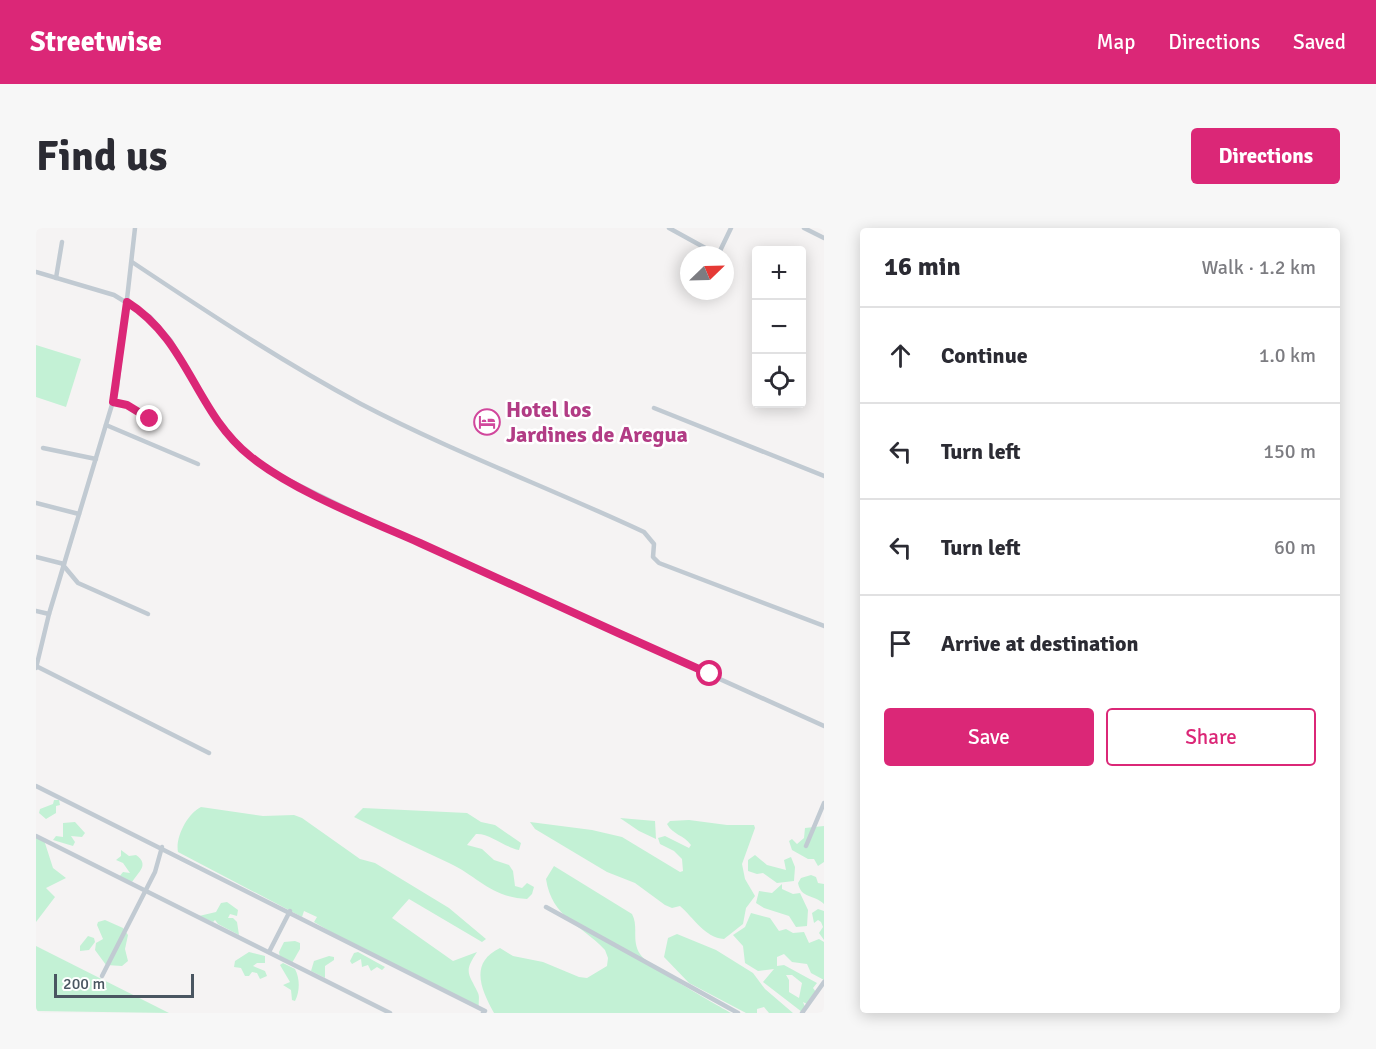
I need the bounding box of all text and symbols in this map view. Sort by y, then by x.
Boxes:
text: Streetwise [30,25,162,59]
text: Map [1097,29,1135,55]
text: Directions [1168,29,1260,55]
text: Saved [1293,29,1346,55]
button: Directions [1191,128,1340,184]
text: Find us [36,131,167,182]
north arrow [680,246,734,300]
map controls [752,246,806,408]
button: + [752,246,806,300]
text: 16 min [884,251,961,283]
text: Walk · 1.2 km [1202,255,1316,280]
button: − [752,300,806,354]
icon: ahead [884,339,917,372]
text: Continue [941,342,1028,369]
text: 1.0 km [1259,343,1316,368]
button: locate [752,354,806,408]
place label: Hotel los Jardines de Aregua [506,396,688,448]
route end [136,405,162,431]
hotel icon: Hotel los Jardines de Aregua [472,407,502,437]
icon: left [884,435,917,468]
text: Turn left [941,438,1021,465]
text: 150 m [1263,439,1316,464]
icon: left [884,531,917,564]
text: Turn left [941,534,1021,561]
text: 60 m [1274,535,1316,560]
icon: arrive [884,627,917,660]
text: Arrive at destination [941,630,1138,657]
route start [696,660,722,686]
button: Save [884,708,1094,766]
button: Share [1106,708,1316,766]
scale bar [54,971,194,998]
text: 200 m [63,974,105,994]

